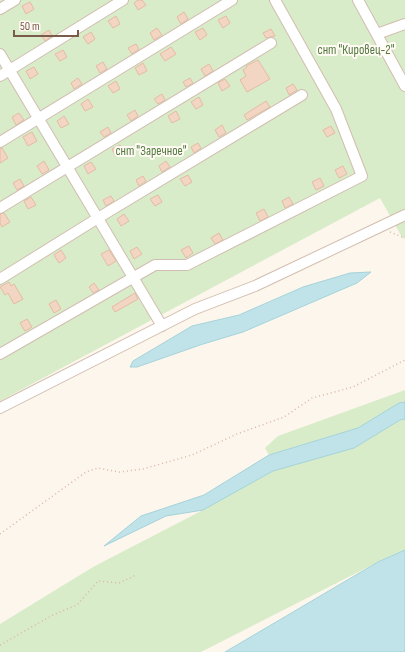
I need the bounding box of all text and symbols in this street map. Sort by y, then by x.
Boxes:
scale bar [14,12,78,38]
text: 50 m [20,19,40,34]
park label: снт "Кировец-2" [318,42,395,58]
park label: снт "Заречное" [115,143,187,159]

